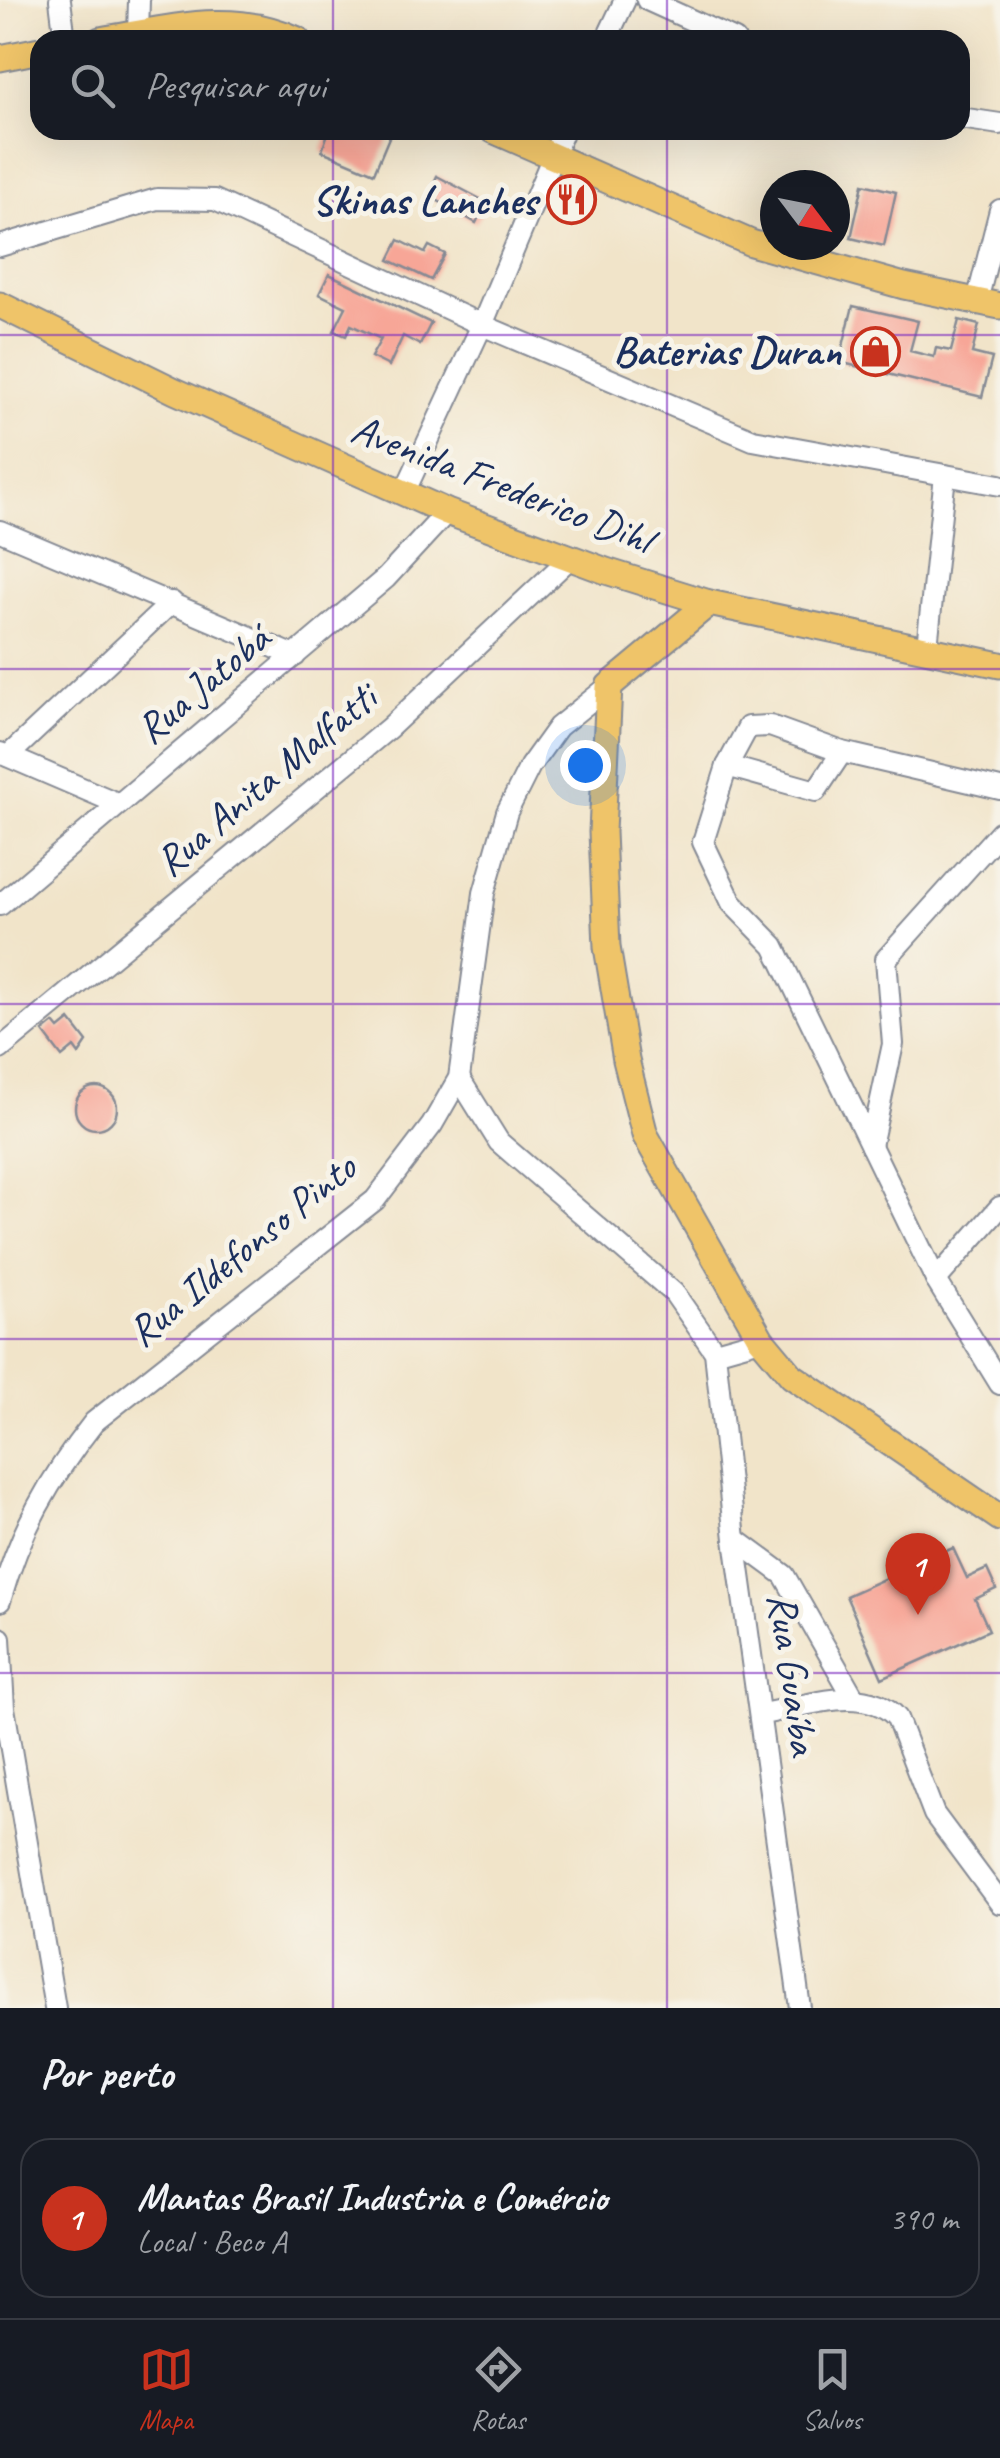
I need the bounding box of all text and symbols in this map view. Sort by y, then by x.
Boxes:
search box [30,30,970,140]
icon: search [65,58,120,113]
text: Pesquisar aqui [145,62,326,109]
north arrow [760,170,850,260]
place label: Skinas Lanches [312,174,541,227]
restaurant icon: Skinas Lanches [546,174,598,226]
place label: Baterias Duran [613,325,842,378]
shop icon: Baterias Duran [850,325,902,377]
street label: Avenida Frederico Dihl [344,402,666,568]
street label: Rua Jatobá [125,610,284,755]
street label: Rua Anita Malfatti [144,669,392,888]
your location [560,740,611,791]
street label: Rua Ildefonso Pinto [117,1140,369,1358]
pin: 1 [886,1532,950,1615]
street label: Rua Guaíba [755,1590,831,1761]
text: Por perto [40,2047,173,2100]
text: Mantas Brasil Industria e Comércio [137,2174,607,2221]
text: 1 [67,2198,82,2239]
text: 390 m [889,2198,958,2239]
text: Local · Beco A [137,2221,287,2262]
tab: Mapa [139,2342,194,2437]
tab: Rotas [471,2342,526,2437]
tab: Salvos [803,2342,862,2437]

